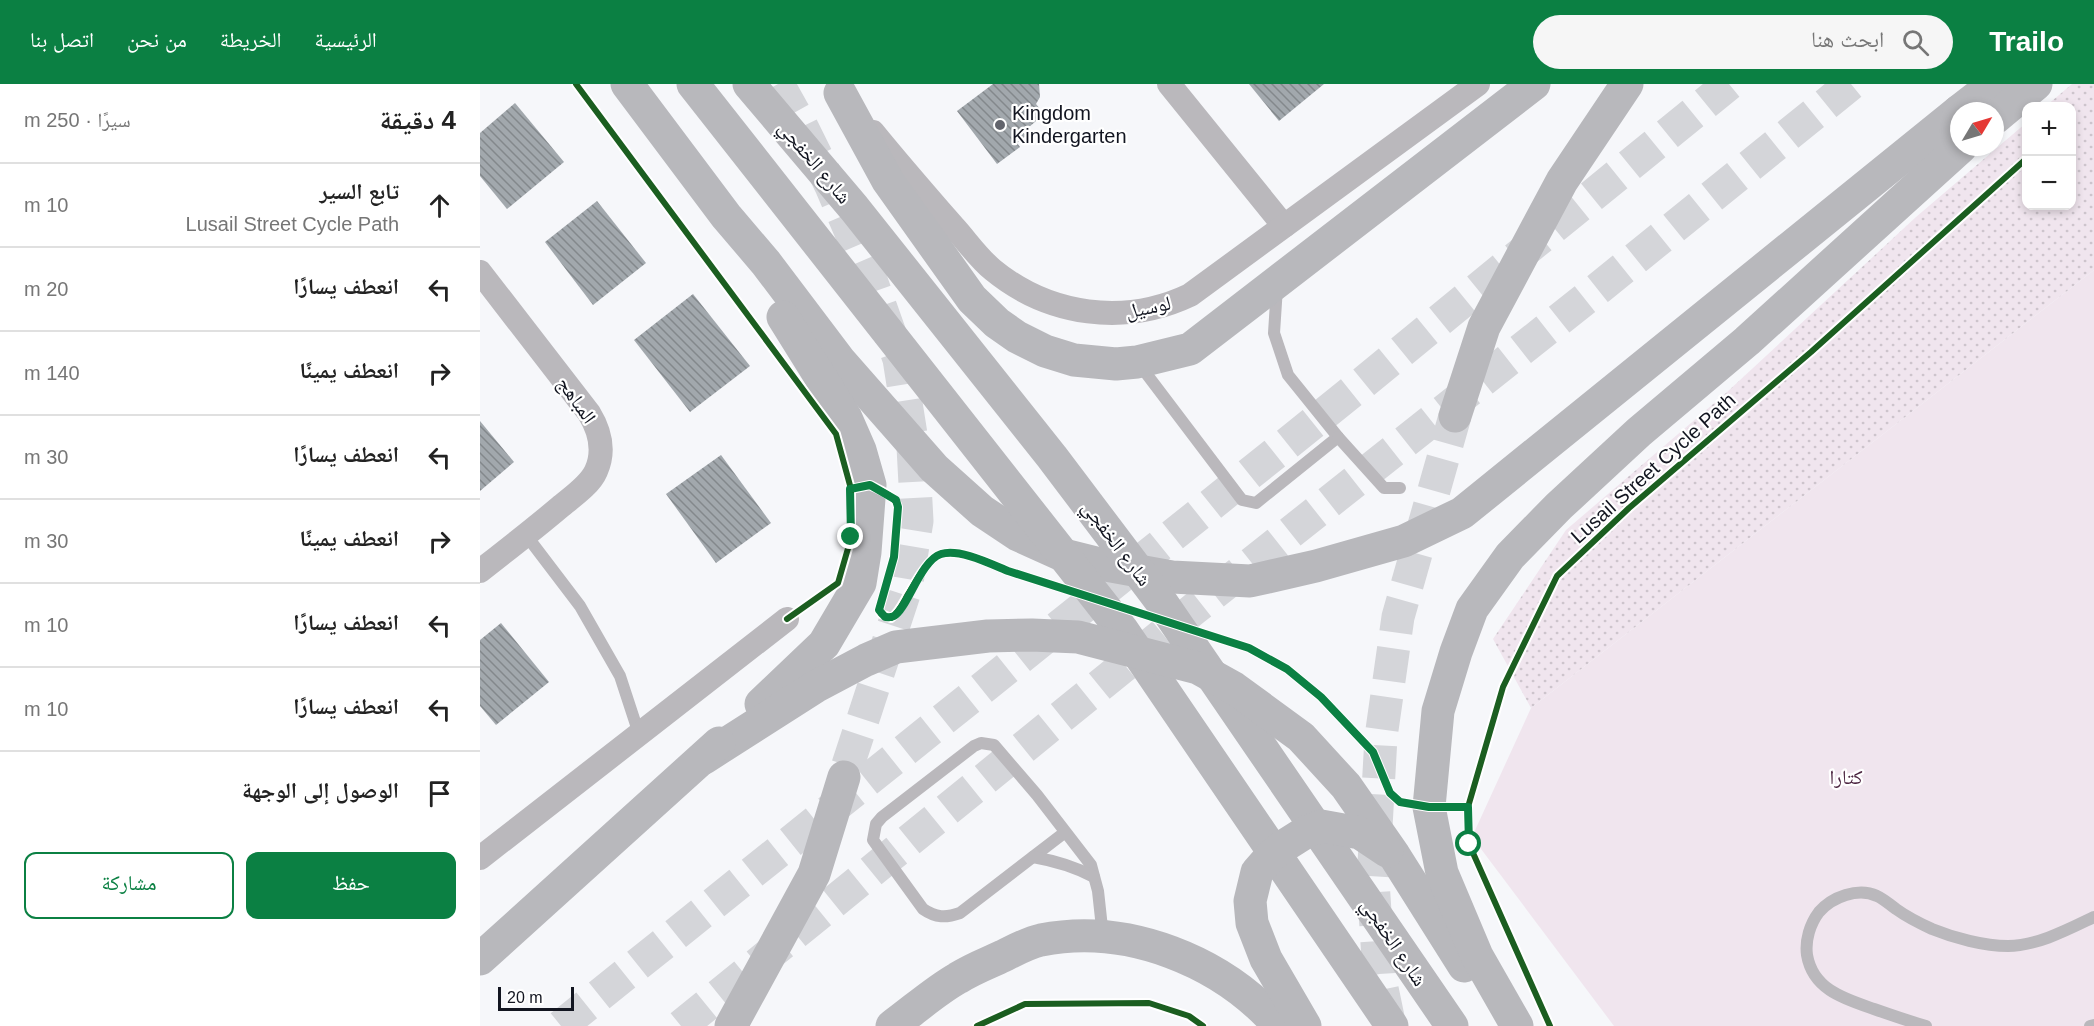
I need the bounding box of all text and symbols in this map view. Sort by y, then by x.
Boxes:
search box [1533,15,1953,69]
icon: search [1899,26,1932,59]
text: Trailo [1989,26,2064,57]
text: ابحث هنا [1811,27,1884,52]
text: اتصل بنا [30,28,94,51]
text: من نحن [127,28,187,51]
text: الخريطة [220,28,282,51]
text: الرئيسية [315,28,377,51]
place label: Kingdom Kindergarten [1012,102,1127,147]
north arrow [1950,102,2004,156]
map controls [2022,102,2076,210]
button: + [2022,102,2076,156]
text: 4 دقيقة [380,105,456,135]
text: سيرًا · 250 m [24,109,131,131]
street label: شارع الخفجي [770,116,856,211]
marker: Kingdom Kindergarten [993,118,1007,132]
button: − [2022,156,2076,210]
text: تابع السير [319,179,399,204]
icon: ahead [423,189,456,222]
text: 10 m [24,194,68,216]
text: Lusail Street Cycle Path [186,213,399,235]
icon: left [423,273,456,306]
text: انعطف يسارًا [293,274,399,299]
text: 20 m [24,278,68,300]
street label: لوسيل [1123,291,1173,323]
icon: right [423,357,456,390]
text: انعطف يمينًا [300,358,399,383]
text: 140 m [24,362,80,384]
street label: المباهج [552,373,601,429]
street label: Lusail Street Cycle Path [1566,388,1740,548]
icon: left [423,441,456,474]
text: انعطف يسارًا [293,442,399,467]
text: 30 m [24,446,68,468]
street label: شارع الخفجي [1074,496,1156,593]
route end [837,523,863,549]
icon: right [423,525,456,558]
text: انعطف يمينًا [300,526,399,551]
text: 30 m [24,530,68,552]
icon: left [423,609,456,642]
text: انعطف يسارًا [293,610,399,635]
text: 10 m [24,614,68,636]
icon: left [423,693,456,726]
text: انعطف يسارًا [293,694,399,719]
text: 10 m [24,698,68,720]
park label: كتارا [1829,766,1863,788]
icon: arrive [423,777,456,810]
text: الوصول إلى الوجهة [242,778,399,803]
route start [1455,830,1481,856]
button: مشاركة [24,852,234,919]
button: حفظ [246,852,456,919]
street label: شارع الخفجي [1353,894,1431,993]
scale bar [498,984,574,1012]
text: 20 m [507,989,543,1006]

